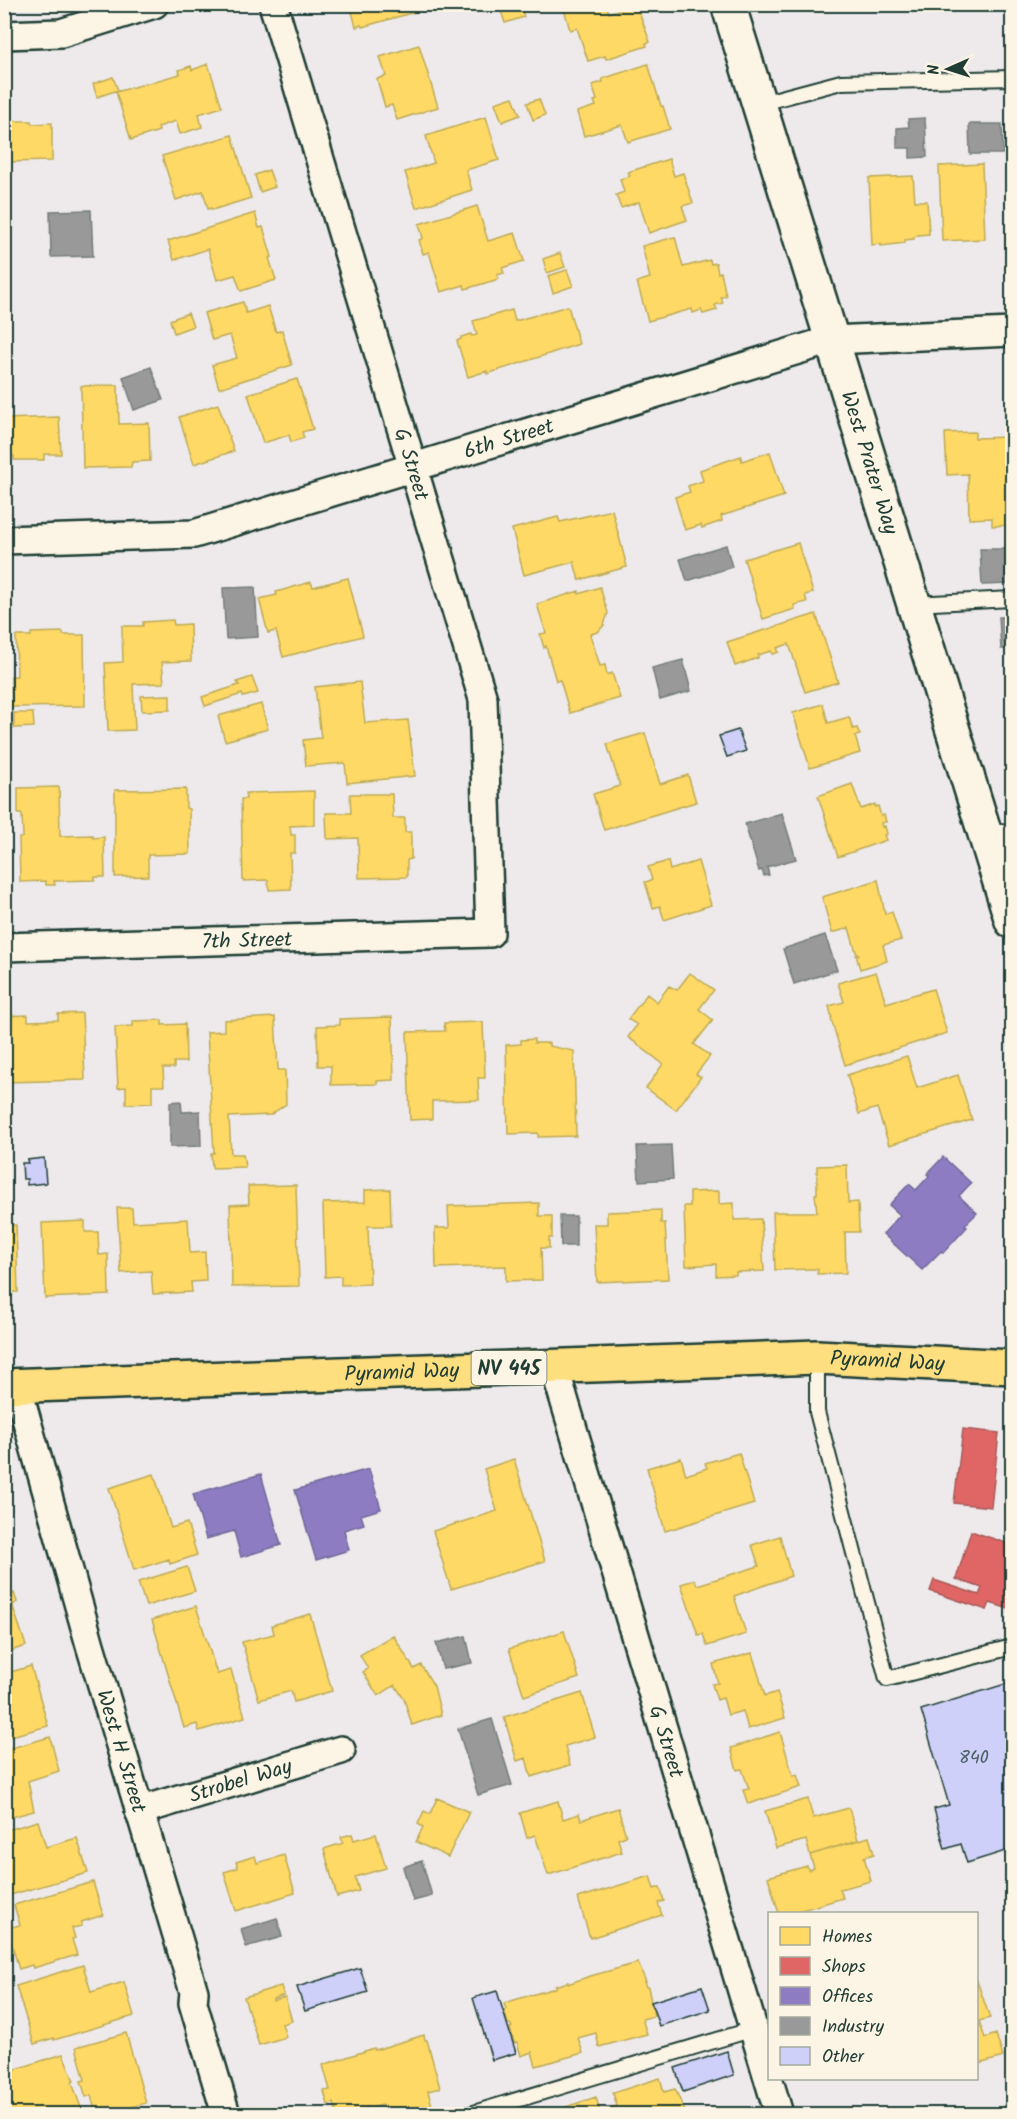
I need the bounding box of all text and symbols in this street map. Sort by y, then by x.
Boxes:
north arrow [918,39,978,99]
text: N [922,64,947,75]
street label: West Prater Way [831,387,906,539]
street label: 6th Street [460,410,559,469]
street label: G Street [384,424,437,506]
street label: 7th Street [201,924,294,959]
street label: Pyramid Way [829,1343,946,1382]
road number: NV 445 [472,1351,546,1385]
street label: Pyramid Way [344,1355,460,1392]
street label: West H Street [86,1686,155,1818]
street label: G Street [639,1701,692,1783]
house number: 840 [959,1744,989,1773]
street label: Strobel Way [185,1751,297,1813]
legend [768,1912,978,2080]
text: Homes [822,1923,873,1952]
text: Shops [822,1953,866,1982]
text: Offices [822,1983,873,2012]
text: Industry [822,2013,884,2042]
text: Other [822,2043,865,2072]

